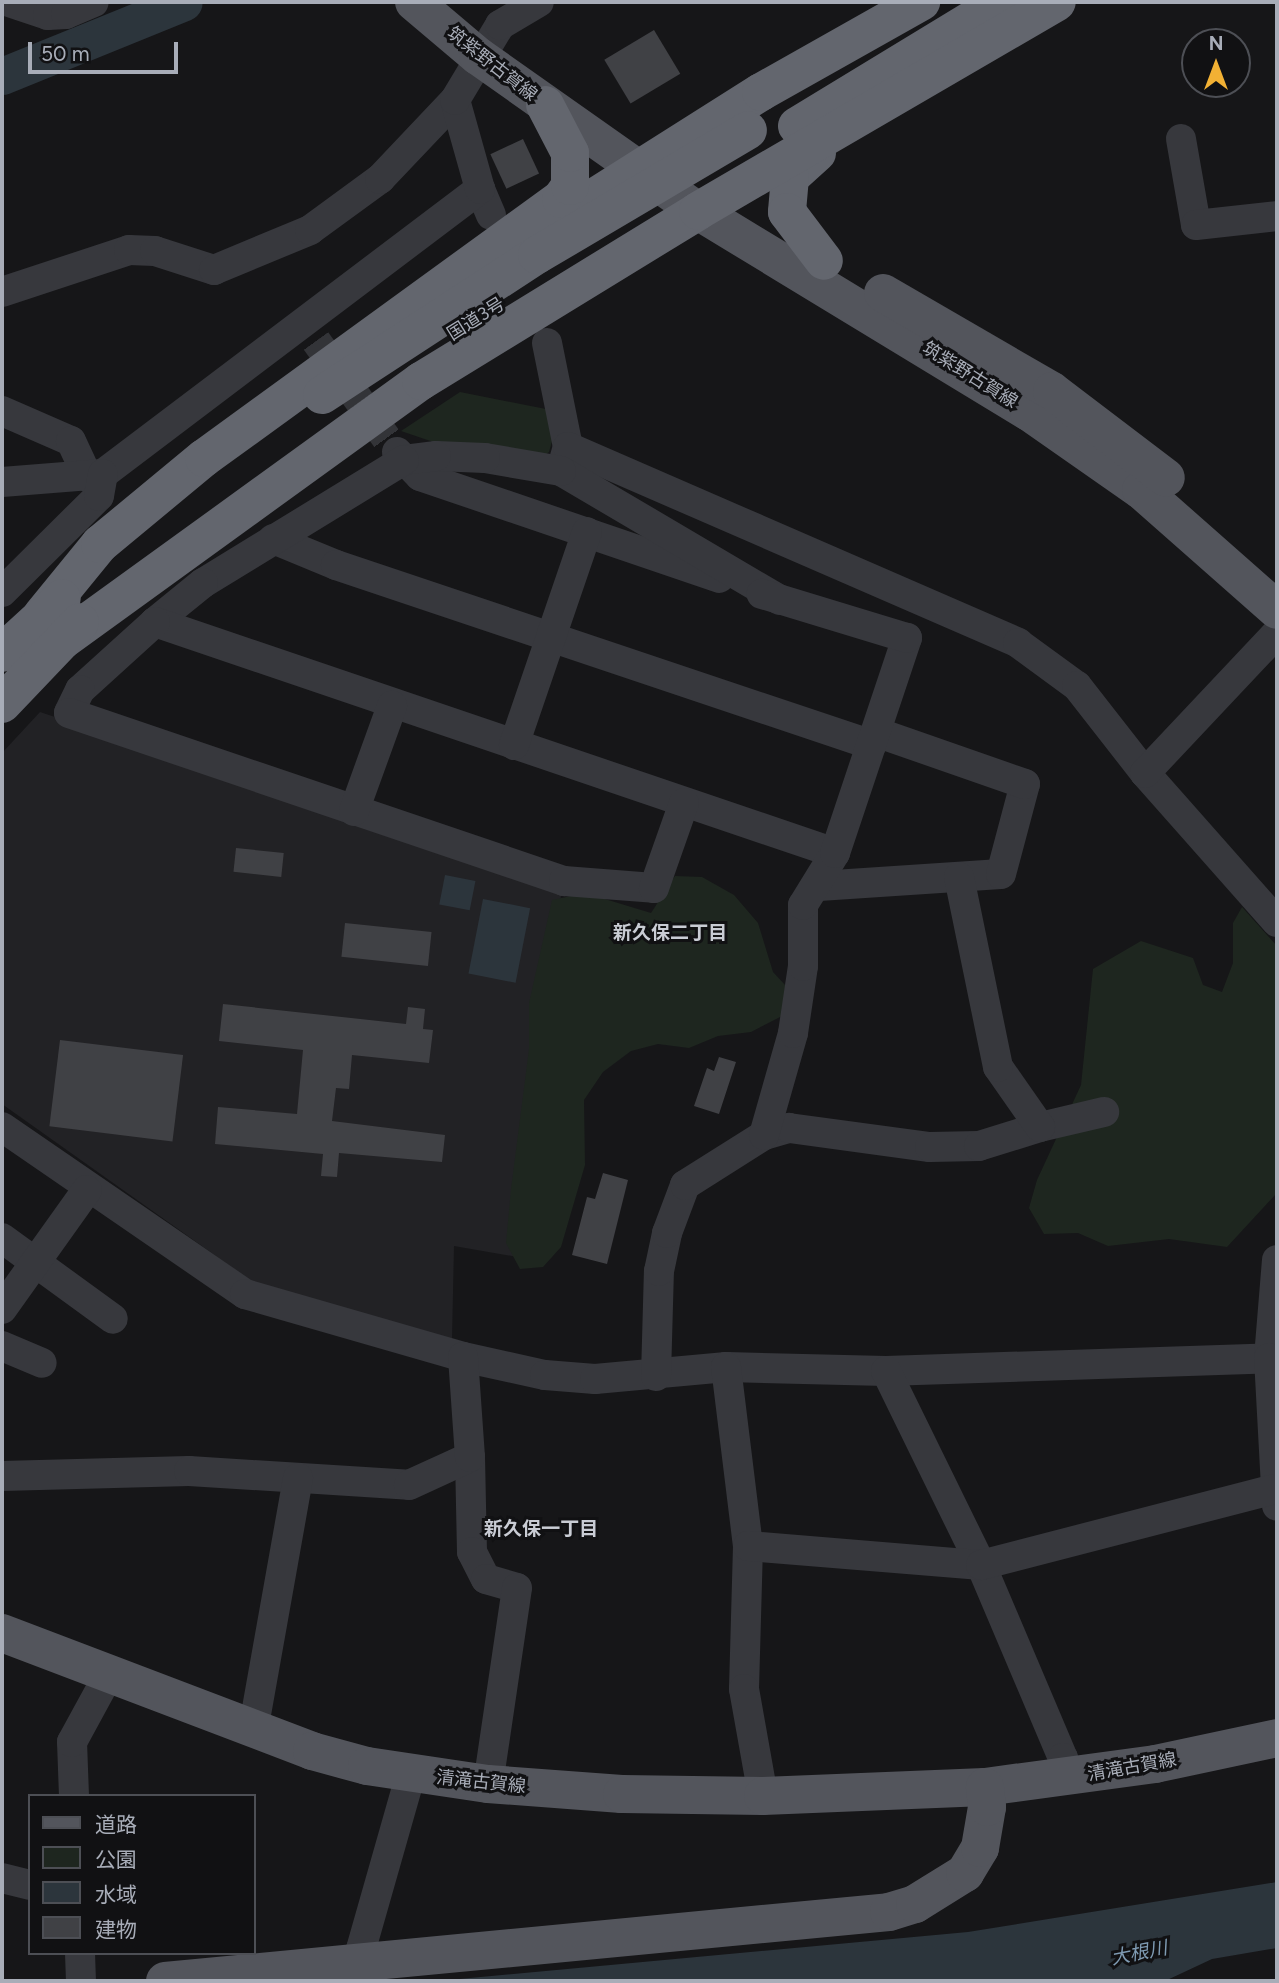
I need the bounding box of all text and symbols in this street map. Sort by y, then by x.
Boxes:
street label: 筑紫野古賀線 [443,22,541,106]
scale bar [32,28,182,72]
north arrow [1181,28,1251,98]
text: N [1209,32,1223,55]
text: 50 m [41,41,90,66]
street label: 国道3号 [443,293,509,345]
street label: 筑紫野古賀線 [918,337,1022,413]
district label: 新久保二丁目 [613,922,727,944]
district label: 新久保一丁目 [484,1518,598,1540]
street label: 清滝古賀線 [1086,1749,1178,1785]
street label: 清滝古賀線 [435,1767,527,1797]
legend [28,1794,256,1955]
text: 道路 [95,1812,137,1837]
text: 公園 [95,1847,137,1872]
text: 水域 [95,1882,137,1907]
text: 建物 [95,1917,137,1942]
water label: 大根川 [1109,1936,1169,1970]

